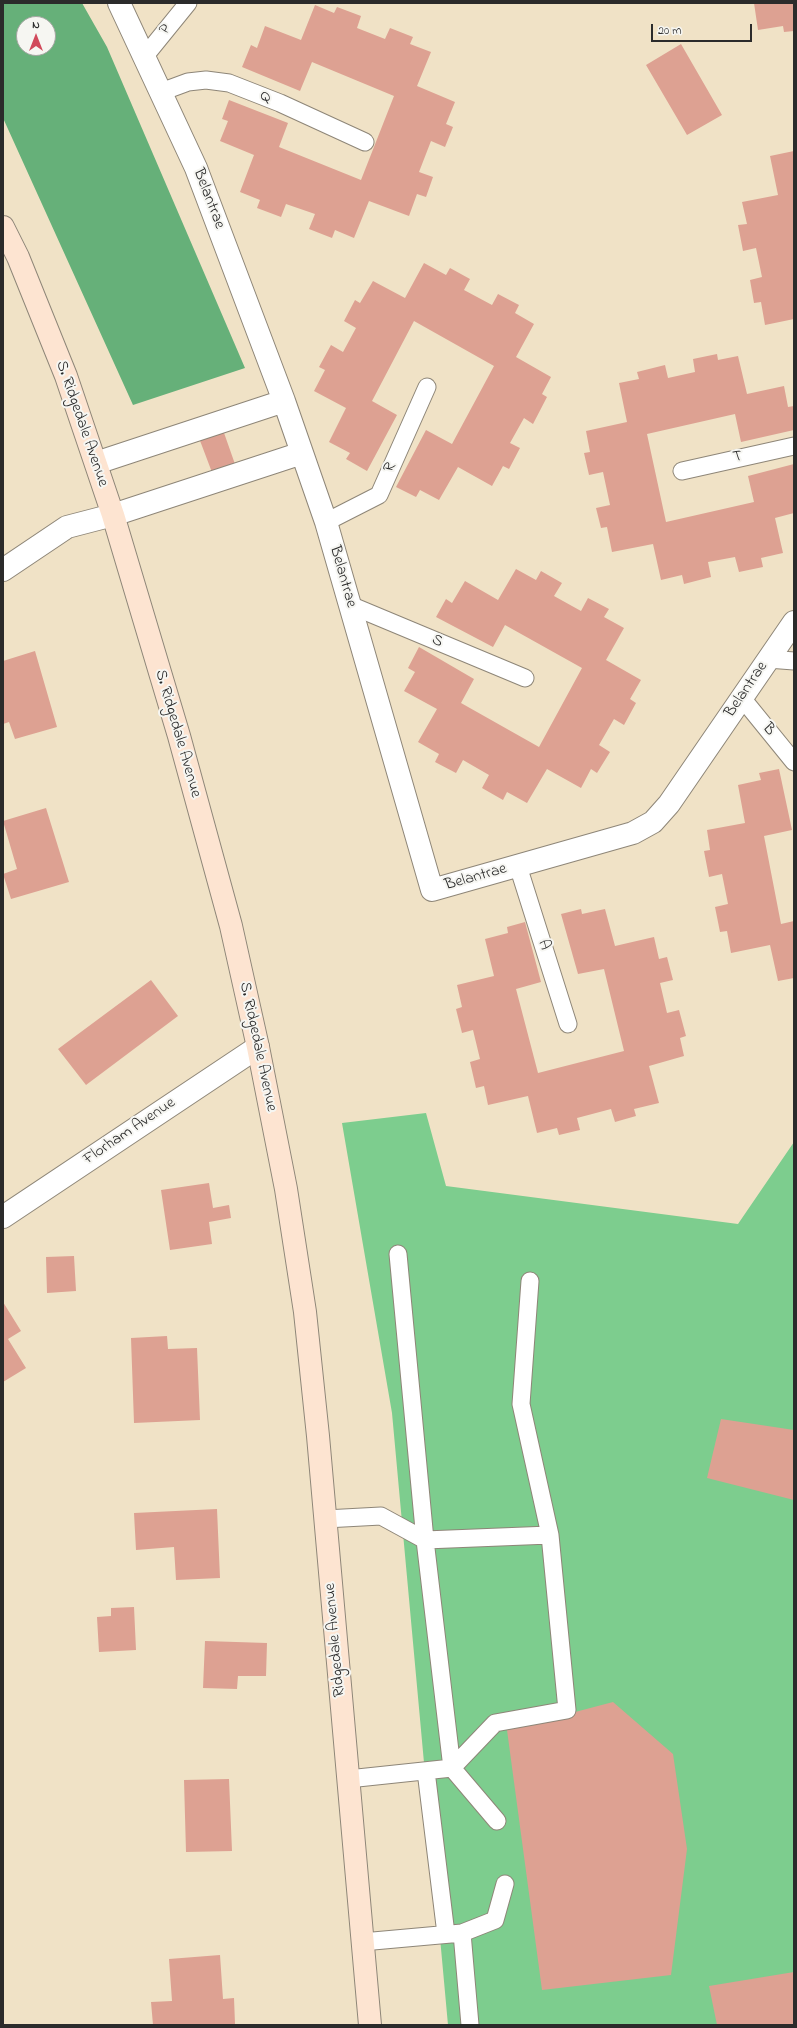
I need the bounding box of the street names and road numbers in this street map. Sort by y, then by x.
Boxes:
street label: P [156,21,176,39]
street label: Q [257,87,273,109]
street label: Belantrae [188,166,228,232]
street label: S. Ridgedale Avenue [50,358,112,490]
street label: T [732,448,744,468]
street label: R [380,460,402,476]
street label: Belantrae [324,544,360,610]
street label: S [429,631,445,653]
street label: Belantrae [721,658,773,722]
street label: S. Ridgedale Avenue [150,668,204,800]
street label: B [757,720,779,740]
street label: Belantrae [443,860,509,896]
street label: A [532,937,554,953]
street label: S. Ridgedale Avenue [234,980,280,1114]
street label: Florham Avenue [80,1094,180,1170]
street label: Ridgedale Avenue [321,1582,351,1698]

